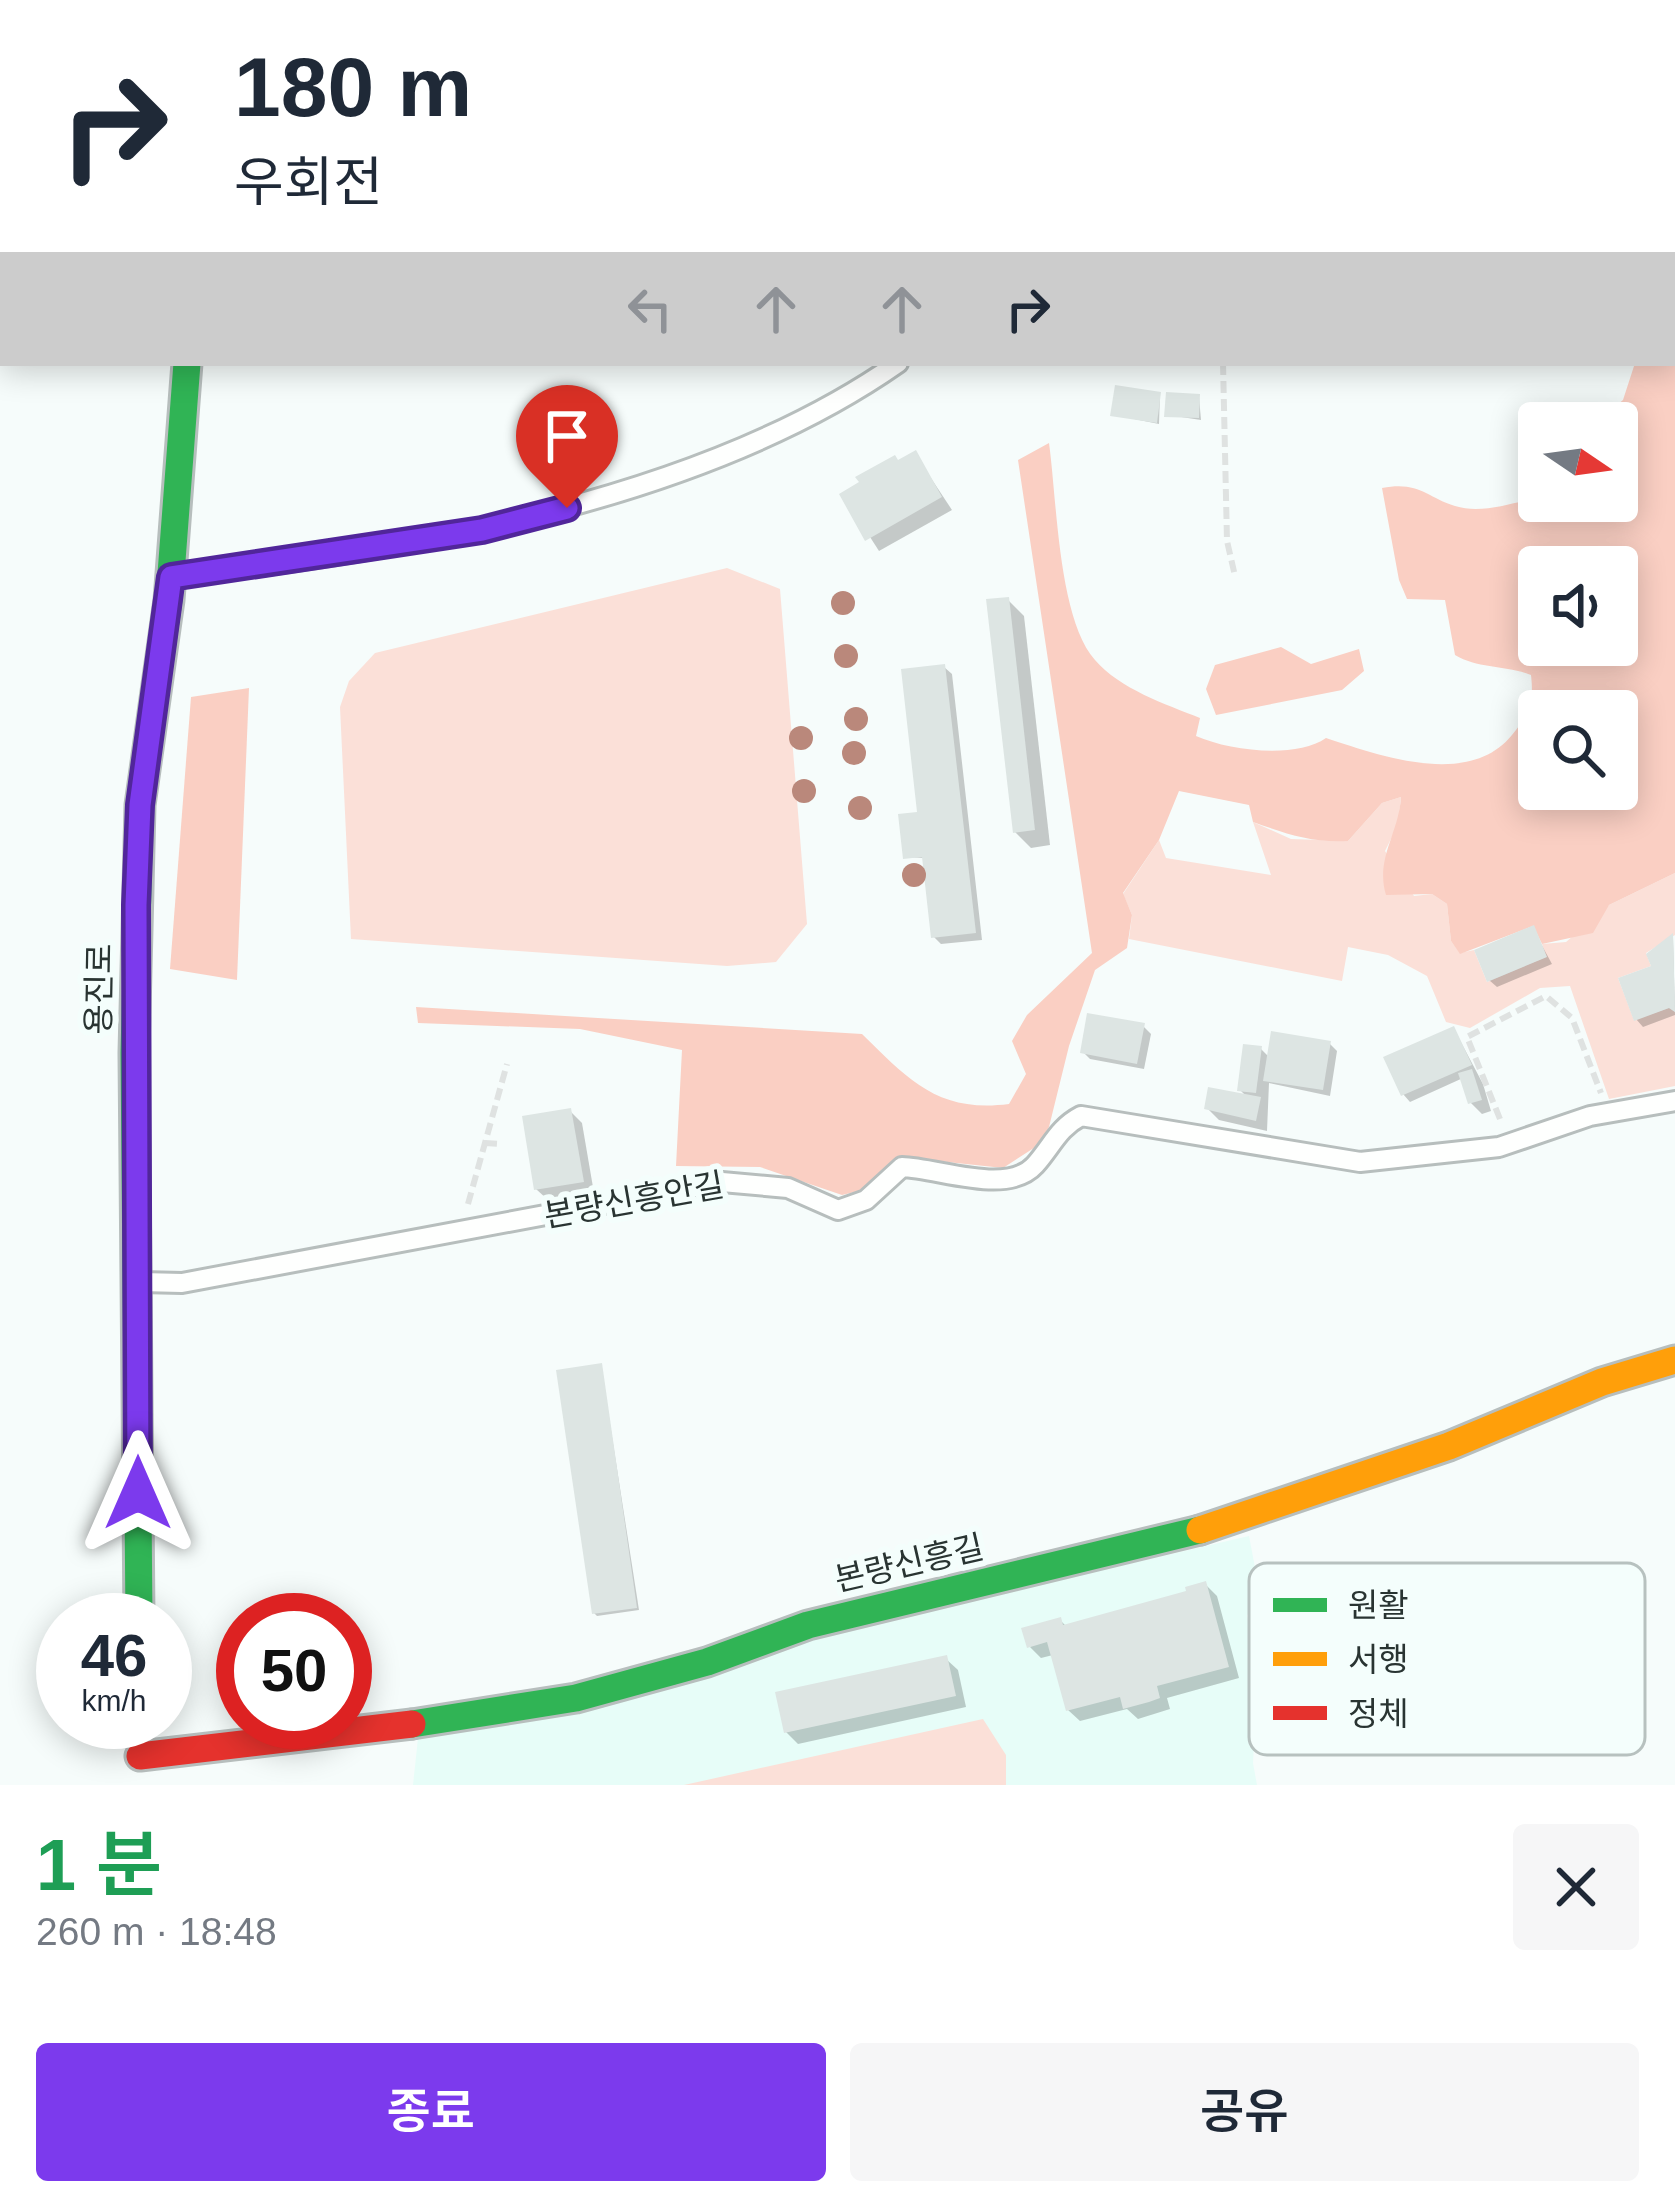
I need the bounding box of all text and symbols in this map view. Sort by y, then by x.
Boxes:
text: 180 m [234,40,472,134]
icon: right [36,48,192,204]
text: 우회전 [234,152,383,212]
icon: left [617,276,683,342]
icon: ahead [743,276,809,342]
icon: ahead [869,276,935,342]
icon: right [995,276,1061,342]
pin [516,385,618,508]
north arrow [1518,402,1638,522]
map controls [1518,402,1638,810]
icon: arrive [534,403,600,469]
button: sound [1518,546,1638,666]
button: search [1518,690,1638,810]
street label: 용진로 [80,943,118,1035]
street label: 본량신흥안길 [541,1166,727,1234]
position arrow [75,1430,201,1556]
street label: 본량신흥길 [831,1528,987,1598]
legend [1249,1563,1645,1755]
text: 원활 [1348,1587,1409,1624]
speed limit sign: 50 [216,1593,372,1749]
text: 46 [81,1622,147,1689]
text: 서행 [1348,1641,1409,1678]
text: km/h [81,1684,147,1717]
text: 정체 [1348,1695,1409,1732]
button: close [1513,1824,1639,1950]
text: 1 분 [36,1825,162,1905]
text: 260 m · 18:48 [36,1910,277,1953]
button: 종료 [36,2043,826,2181]
button: 공유 [850,2043,1639,2181]

